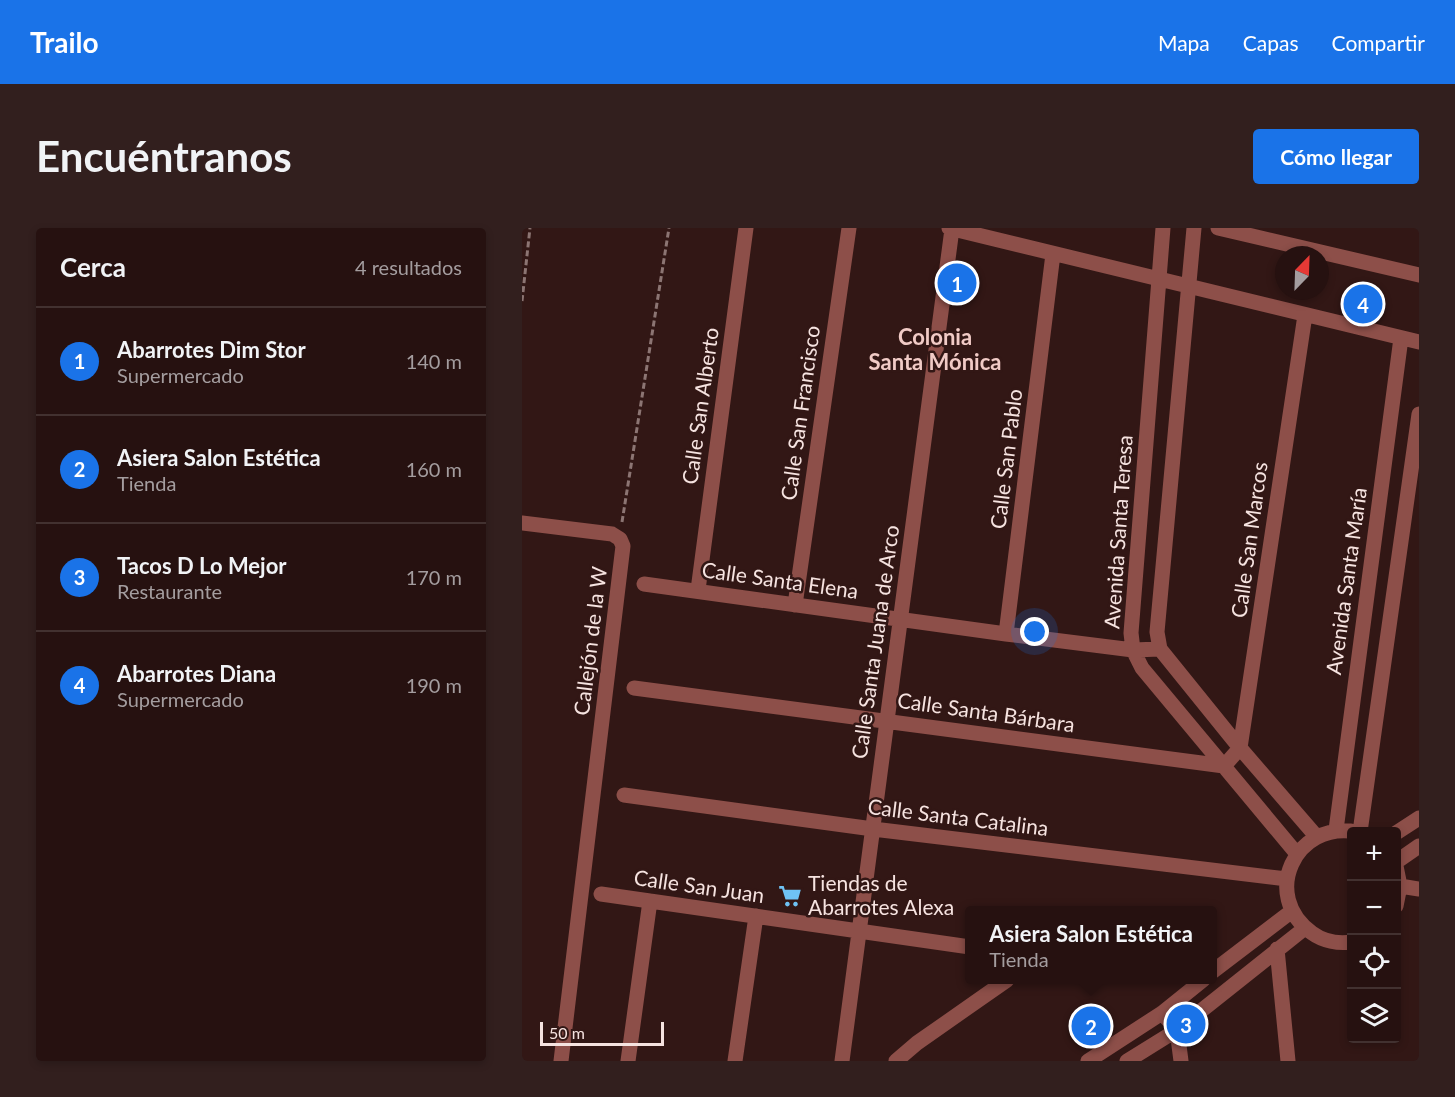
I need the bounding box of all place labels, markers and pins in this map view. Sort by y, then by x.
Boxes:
pin: 1 [938,260,976,306]
pin: 4 [1344,282,1382,326]
place label: Tiendas de Abarrotes Alexa [808,870,954,919]
supermarket icon: Tiendas de Abarrotes Alexa [777,883,803,909]
pin: 3 [1166,1002,1206,1046]
pin: 2 [1072,1004,1110,1048]

